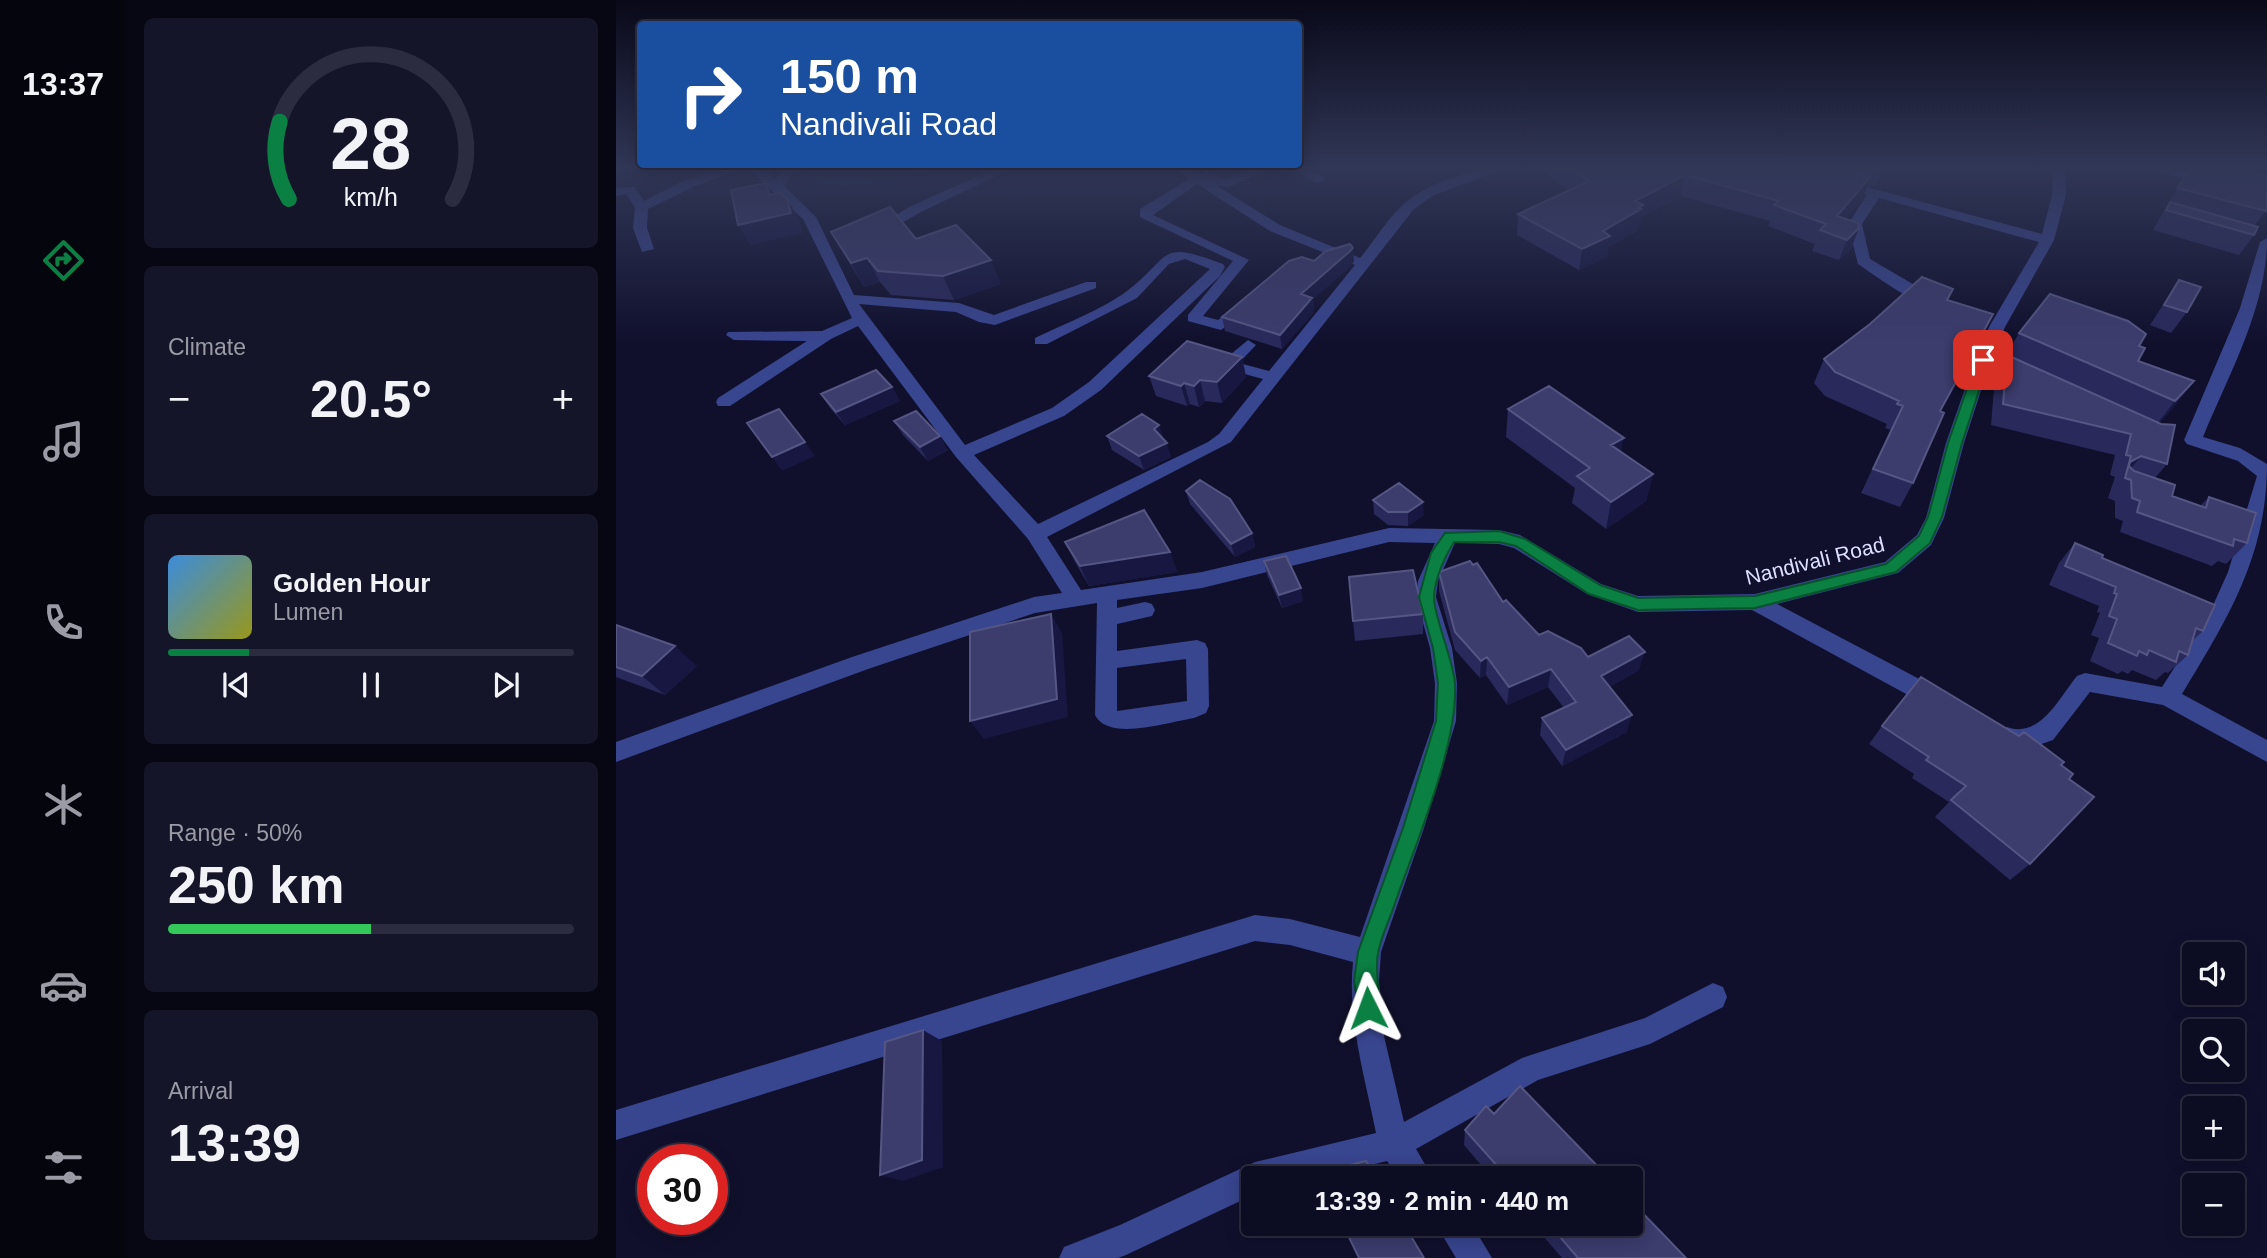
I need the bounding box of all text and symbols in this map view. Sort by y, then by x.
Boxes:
icon: right [665,49,756,140]
text: 150 m [780,49,919,103]
text: 13:37 [22,66,104,102]
text: 28 [331,103,411,184]
text: Nandivali Road [780,106,997,142]
text: km/h [344,183,398,211]
icon: directions [39,236,88,285]
pin [1953,330,2013,390]
text: Climate [168,334,246,360]
icon: arrive [1964,341,2002,379]
text: 20.5° [310,370,432,428]
text: − [168,378,190,420]
text: + [552,378,574,420]
icon: music [39,417,88,466]
street label: Nandivali Road [1743,532,1887,589]
text: Golden Hour [273,568,430,598]
icon: phone [39,598,88,647]
text: Lumen [273,599,343,625]
icon: previous [217,666,255,704]
icon: pause [352,666,390,704]
icon: next [487,666,525,704]
icon: climate [39,780,88,829]
text: Range · 50% [168,820,302,846]
text: 250 km [168,856,344,914]
map controls [2182,942,2245,1236]
button: sound [2182,942,2245,1005]
icon: car [39,961,88,1010]
position arrow [1331,971,1405,1045]
button: search [2182,1019,2245,1082]
text: Arrival [168,1078,233,1104]
button: + [2182,1096,2245,1159]
text: 13:39 [168,1114,301,1172]
icon: filters [39,1143,88,1192]
speed limit sign: 30 [637,1144,728,1235]
button: − [2182,1173,2245,1236]
text: 13:39 · 2 min · 440 m [1315,1186,1569,1216]

